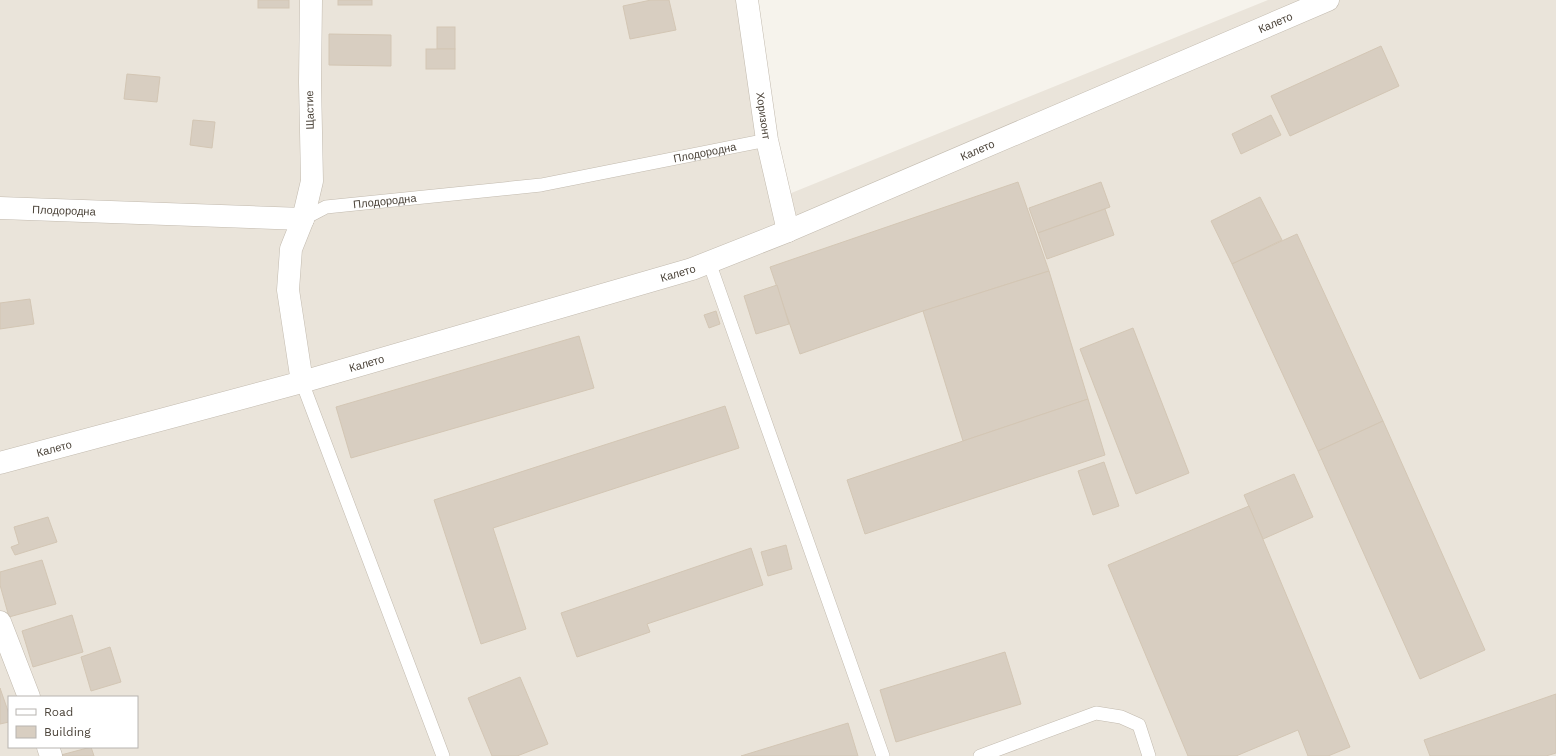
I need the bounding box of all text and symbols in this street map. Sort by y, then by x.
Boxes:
street label: Калето [1256,10,1294,36]
street label: Щастие [303,90,317,130]
street label: Хоризонт [754,91,773,140]
street label: Калето [958,137,996,163]
street label: Плодородна [672,140,738,165]
street label: Плодородна [352,191,418,211]
street label: Плодородна [32,203,97,218]
street label: Калето [659,262,697,284]
street label: Калето [348,352,386,374]
street label: Калето [35,438,73,459]
legend [8,696,138,748]
text: Road [44,705,73,719]
text: Building [44,725,91,739]

